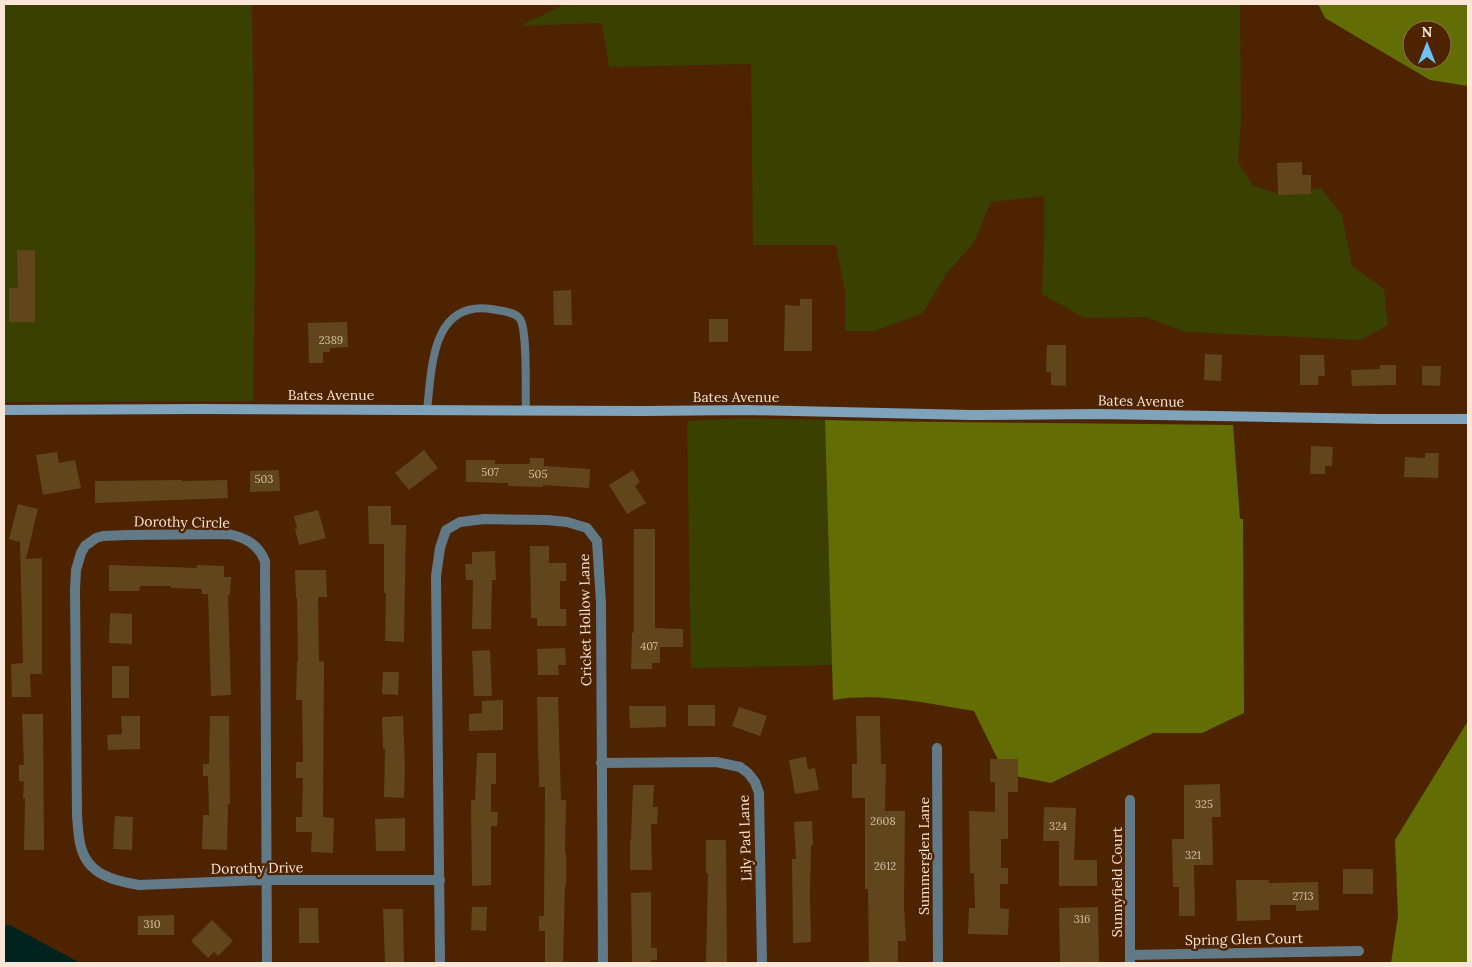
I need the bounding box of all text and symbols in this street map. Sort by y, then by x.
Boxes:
north arrow [1402,20,1452,70]
text: N [1422,23,1433,41]
house number: 2389 [319,333,343,347]
street label: Bates Avenue [288,386,375,404]
street label: Bates Avenue [693,388,780,406]
street label: Bates Avenue [1098,391,1185,411]
house number: 507 [481,465,499,479]
house number: 505 [529,467,547,481]
house number: 503 [255,472,273,486]
street label: Dorothy Circle [134,512,231,532]
street label: Cricket Hollow Lane [575,553,595,686]
house number: 407 [640,639,658,653]
street label: Lily Pad Lane [734,794,755,881]
street label: Summerglen Lane [915,797,933,915]
house number: 325 [1195,797,1213,811]
house number: 2608 [870,814,896,828]
house number: 324 [1049,819,1067,833]
street label: Sunnyfield Court [1108,826,1126,937]
house number: 321 [1185,848,1201,862]
street label: Dorothy Drive [211,858,304,878]
house number: 2612 [874,859,896,873]
house number: 2713 [1292,889,1314,903]
house number: 316 [1074,912,1090,926]
house number: 310 [144,917,161,931]
street label: Spring Glen Court [1185,929,1304,949]

